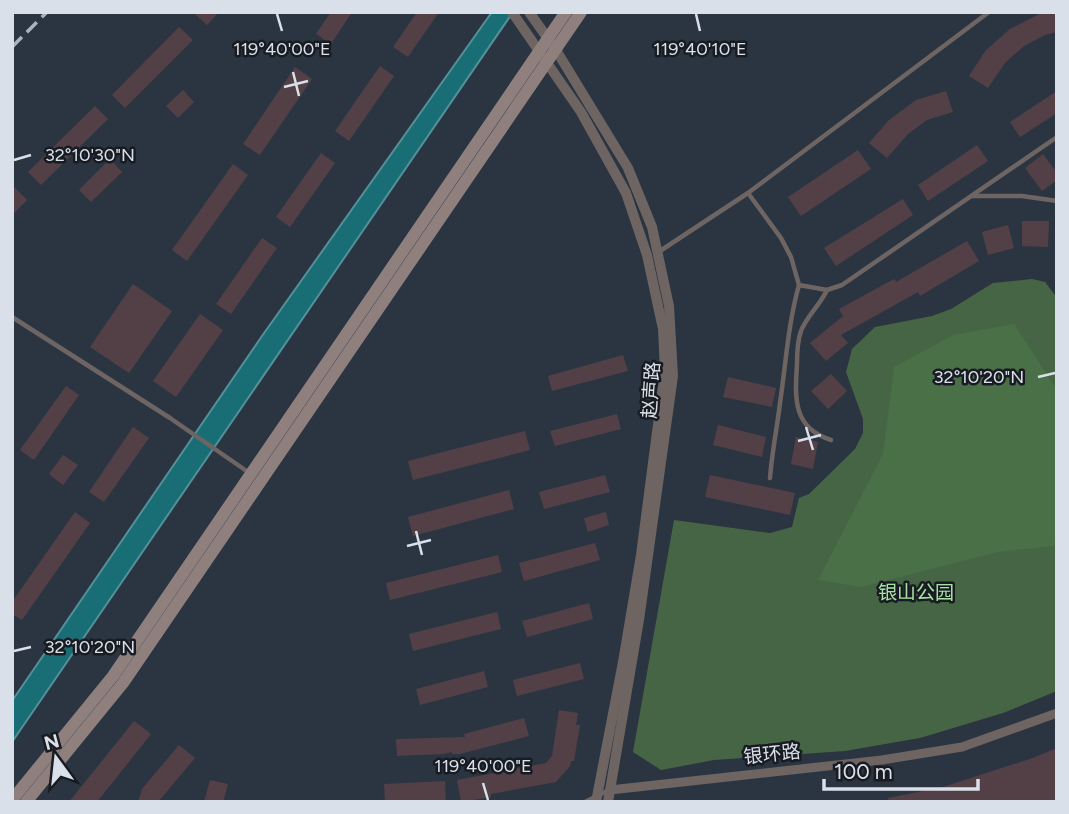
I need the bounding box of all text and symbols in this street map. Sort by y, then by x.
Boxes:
text: 119°40'00"E [233,38,331,60]
text: 119°40'10"E [653,38,747,60]
text: 32°10'30"N [45,144,135,166]
street label: 赵声路 [638,361,664,419]
text: 32°10'20"N [934,366,1024,388]
park label: 银山公园 [878,581,954,604]
text: 32°10'20"N [45,636,135,658]
north arrow [21,723,91,793]
text: N [42,729,62,755]
street label: 银环路 [742,740,802,768]
scale bar [824,748,978,792]
text: 119°40'00"E [434,755,532,777]
text: 100 m [834,759,893,784]

